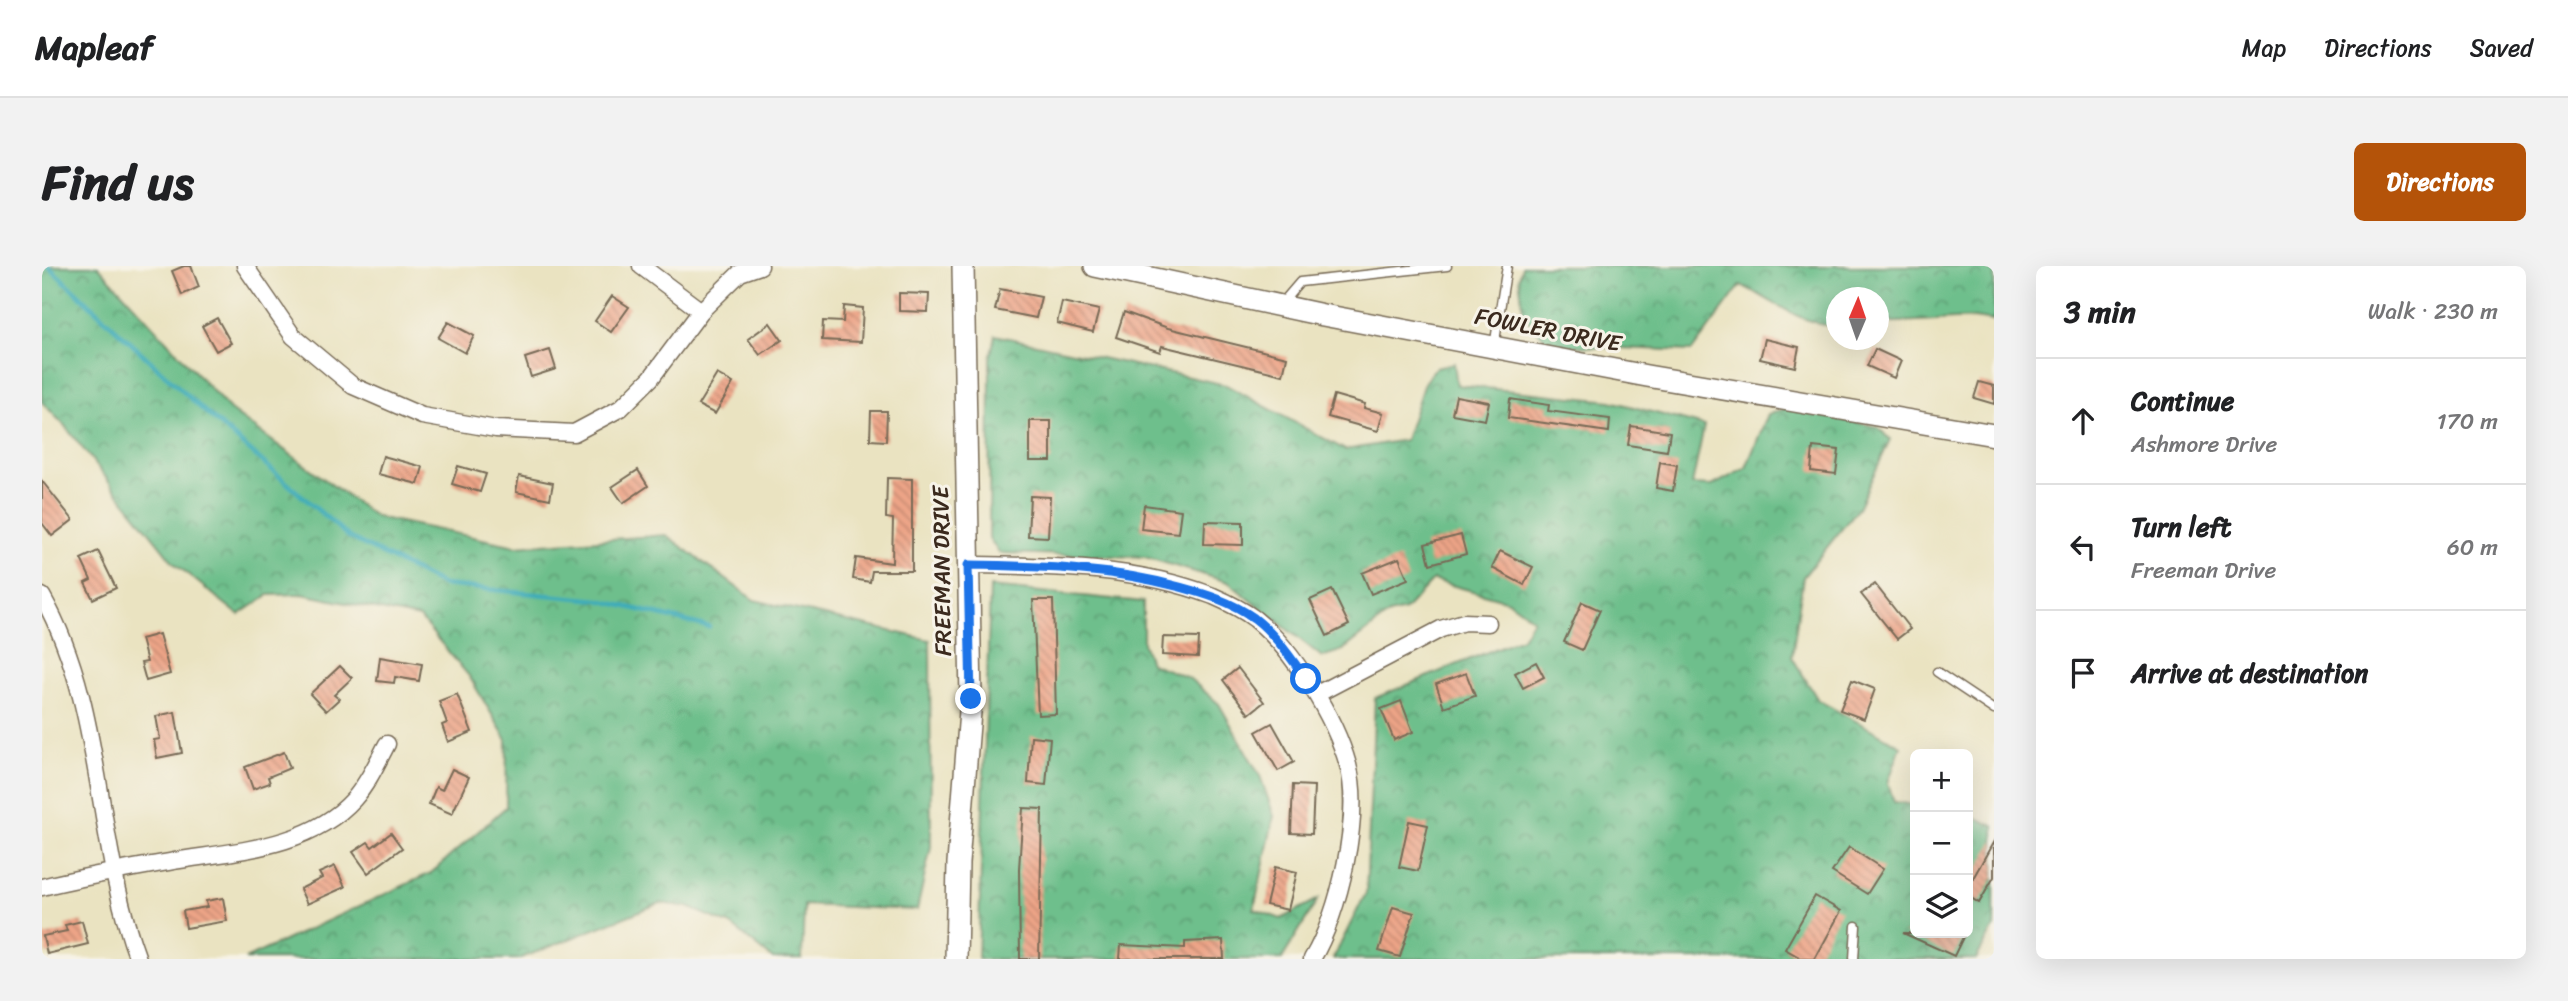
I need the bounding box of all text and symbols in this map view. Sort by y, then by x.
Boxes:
text: Mapleaf [35,19,153,77]
text: Map [2242,27,2286,69]
text: Directions [2324,27,2432,69]
text: Saved [2470,27,2533,69]
text: Find us [42,139,194,226]
button: Directions [2354,143,2526,221]
text: 3 min [2064,285,2136,339]
north arrow [1826,287,1889,350]
text: Walk · 230 m [2368,291,2498,332]
street label: FOWLER DRIVE [1471,296,1626,364]
text: Continue [2131,378,2234,424]
text: 170 m [2437,401,2498,442]
icon: ahead [2064,402,2102,440]
text: Ashmore Drive [2131,424,2277,465]
street label: FREEMAN DRIVE [920,484,964,657]
text: Turn left [2131,504,2231,550]
text: 60 m [2447,527,2498,568]
icon: left [2064,528,2102,566]
text: Freeman Drive [2131,550,2276,591]
text: Arrive at destination [2131,650,2368,696]
icon: arrive [2064,654,2102,692]
route start [1290,663,1321,694]
route end [955,683,986,714]
map controls [1910,749,1973,938]
button: + [1910,749,1973,812]
button: − [1910,812,1973,875]
button: layers [1910,875,1973,938]

